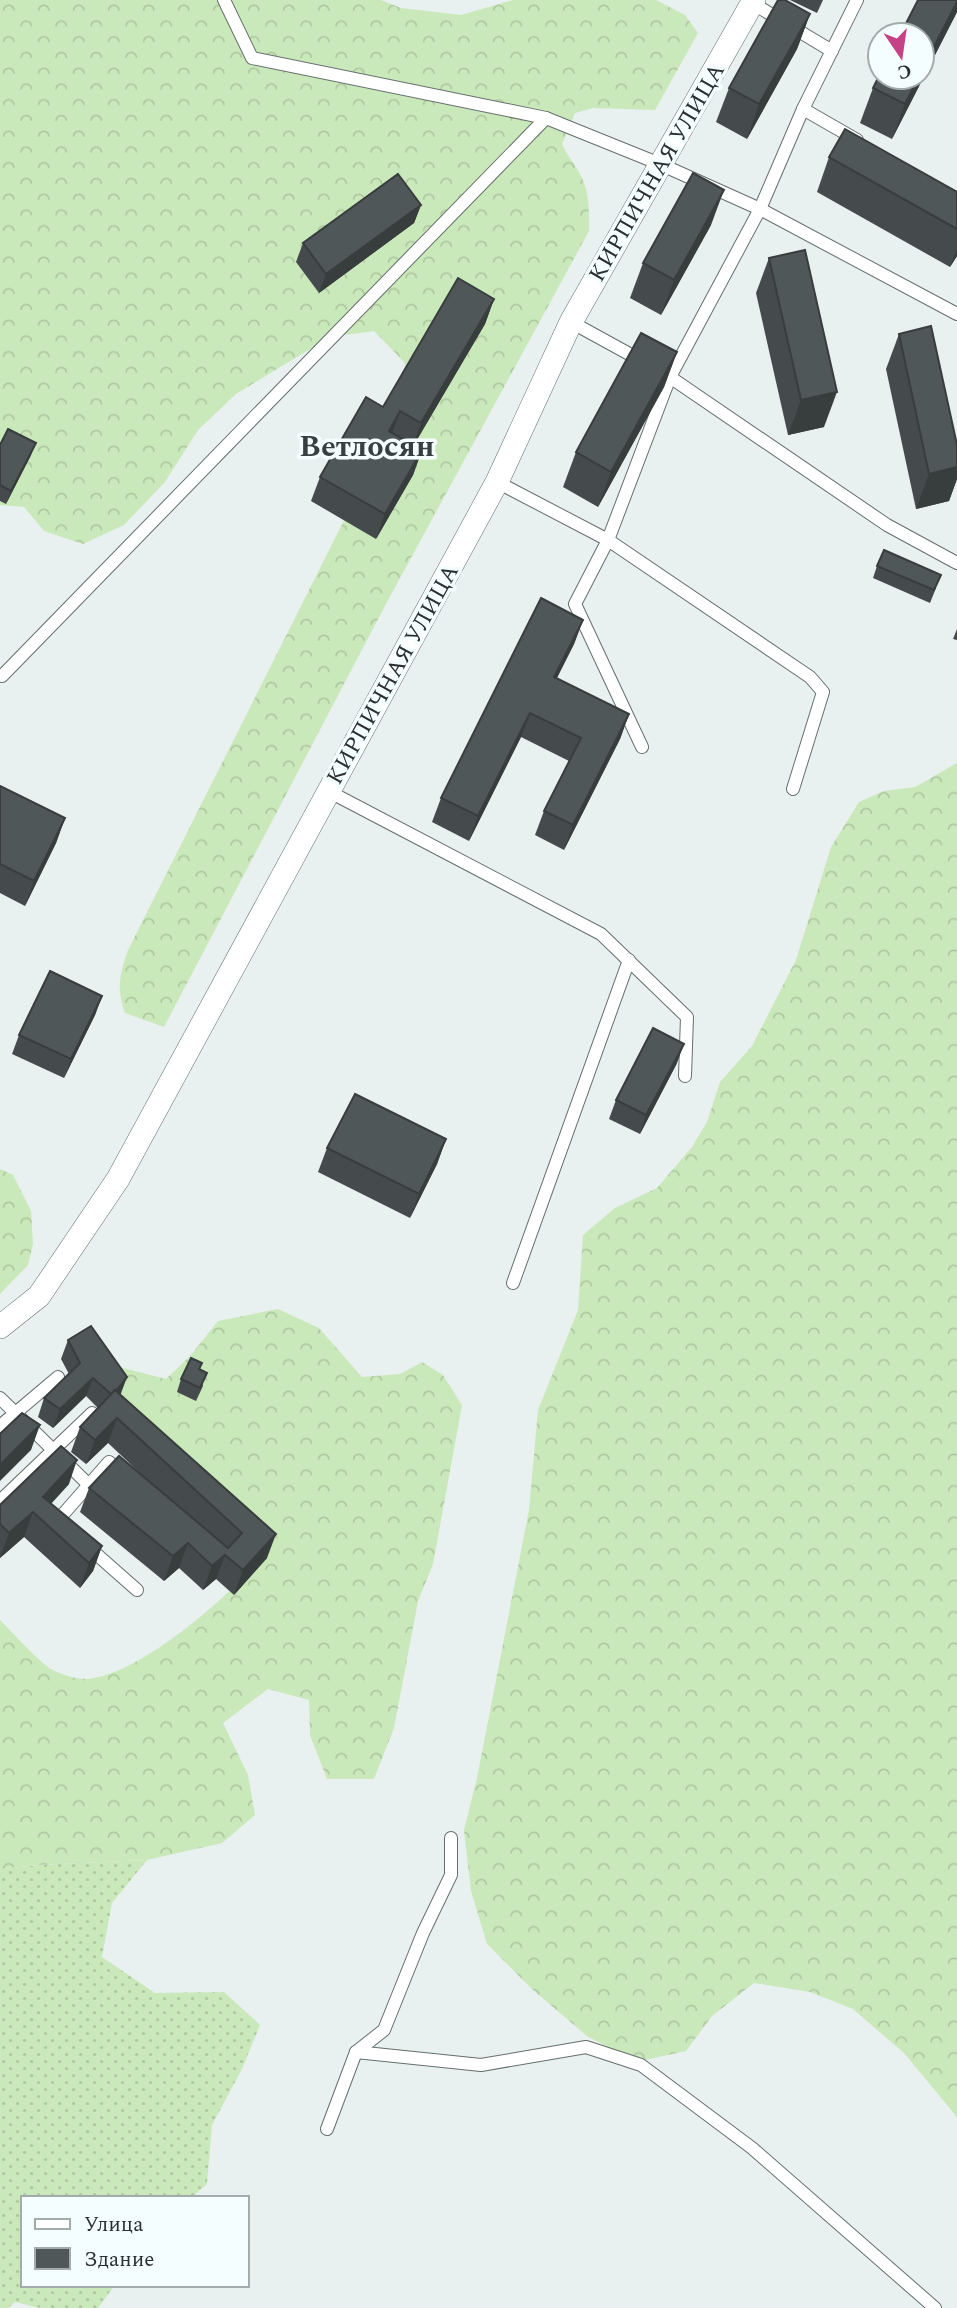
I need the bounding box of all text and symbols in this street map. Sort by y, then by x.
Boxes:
north arrow [866,21,936,91]
text: С [895,55,914,87]
street label: КИРПИЧНАЯ УЛИЦА [580,57,734,289]
district label: Ветлосян [299,424,435,470]
street label: КИРПИЧНАЯ УЛИЦА [318,558,469,791]
legend [21,2196,248,2287]
text: Улица [84,2209,144,2241]
text: Здание [84,2244,154,2276]

